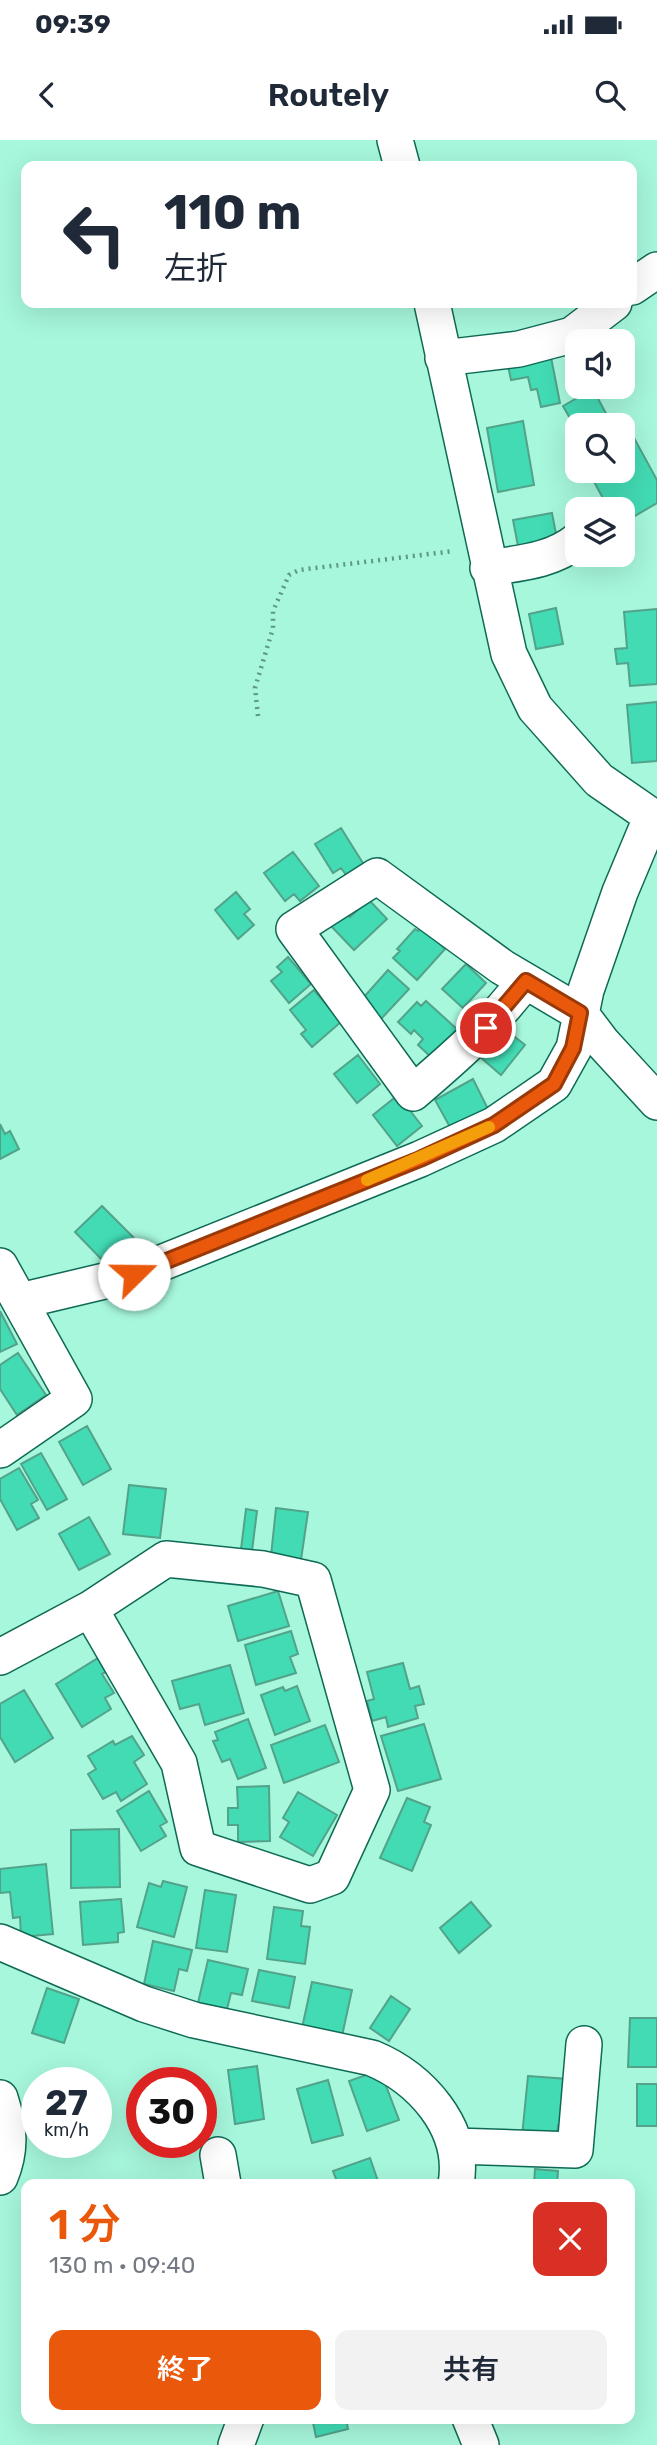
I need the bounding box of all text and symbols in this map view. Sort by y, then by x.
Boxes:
text: 09:39 [35,9,111,40]
icon: back [28,76,66,114]
text: Routely [268,76,389,114]
icon: search [591,76,629,114]
text: 110 m [164,183,301,241]
icon: left [49,189,140,280]
text: 左折 [164,249,228,287]
map controls [565,329,635,567]
button: sound [565,329,635,399]
button: search [565,413,635,483]
button: layers [565,497,635,567]
pin [456,998,516,1058]
icon: arrive [467,1009,505,1047]
position arrow [97,1237,171,1311]
speed limit sign: 30 [126,2067,217,2158]
text: 27 [45,2082,88,2124]
text: km/h [44,2119,89,2141]
text: 1 分 [49,2200,120,2250]
button: close [533,2202,607,2276]
text: 130 m · 09:40 [49,2251,195,2279]
button: 終了 [49,2330,321,2410]
button: 共有 [335,2330,607,2410]

